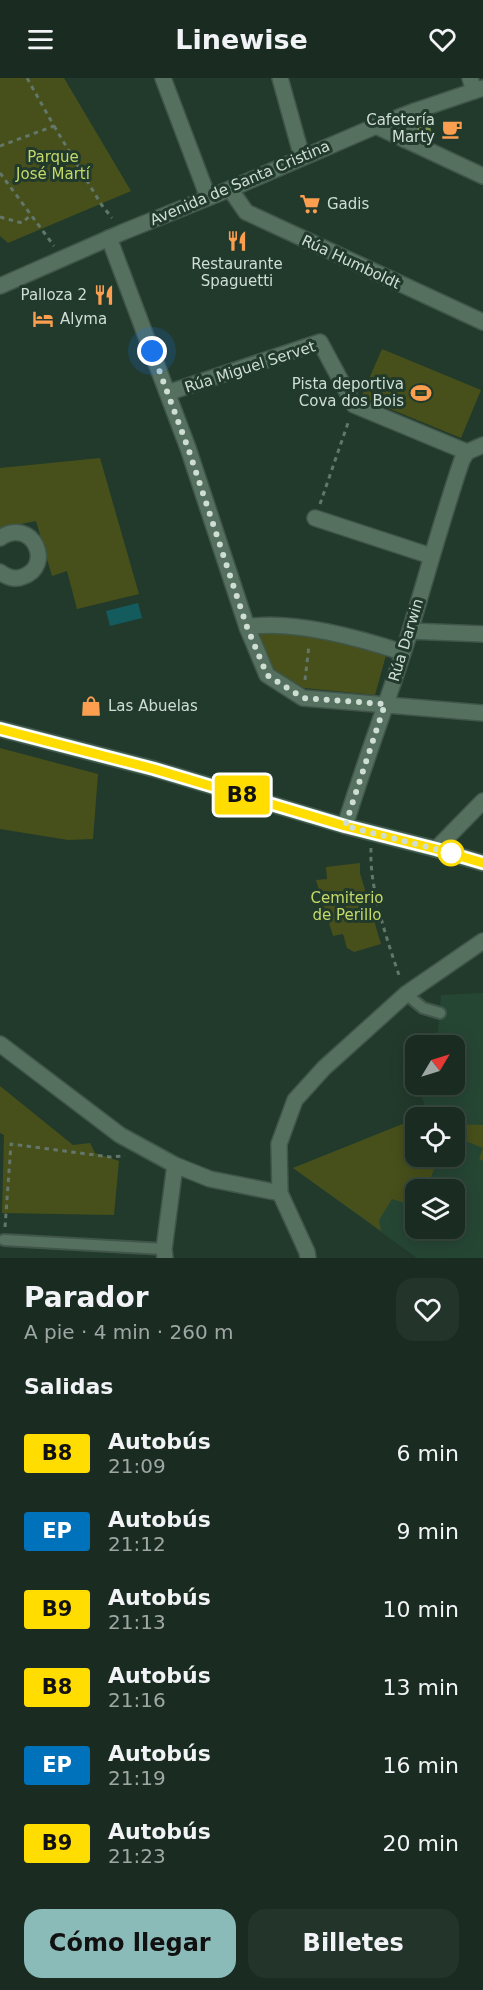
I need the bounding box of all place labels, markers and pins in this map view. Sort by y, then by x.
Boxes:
place label: Cafetería Marty [366,111,435,146]
cafe icon: Cafetería Marty [440,117,464,141]
supermarket icon: Gadis [298,192,322,216]
place label: Gadis [327,195,370,213]
restaurant icon: Restaurante Spaguetti [225,229,249,253]
place label: Restaurante Spaguetti [191,255,283,290]
restaurant icon: Palloza 2 [92,283,116,307]
place label: Palloza 2 [21,286,87,304]
hotel icon: Alyma [31,307,55,331]
place label: Alyma [60,310,107,328]
place label: Pista deportiva Cova dos Bois [292,375,404,410]
sports icon: Pista deportiva Cova dos Bois [409,381,433,405]
shop icon: Las Abuelas [79,694,103,718]
place label: Las Abuelas [108,697,198,715]
unlabelled marker [438,840,464,866]

